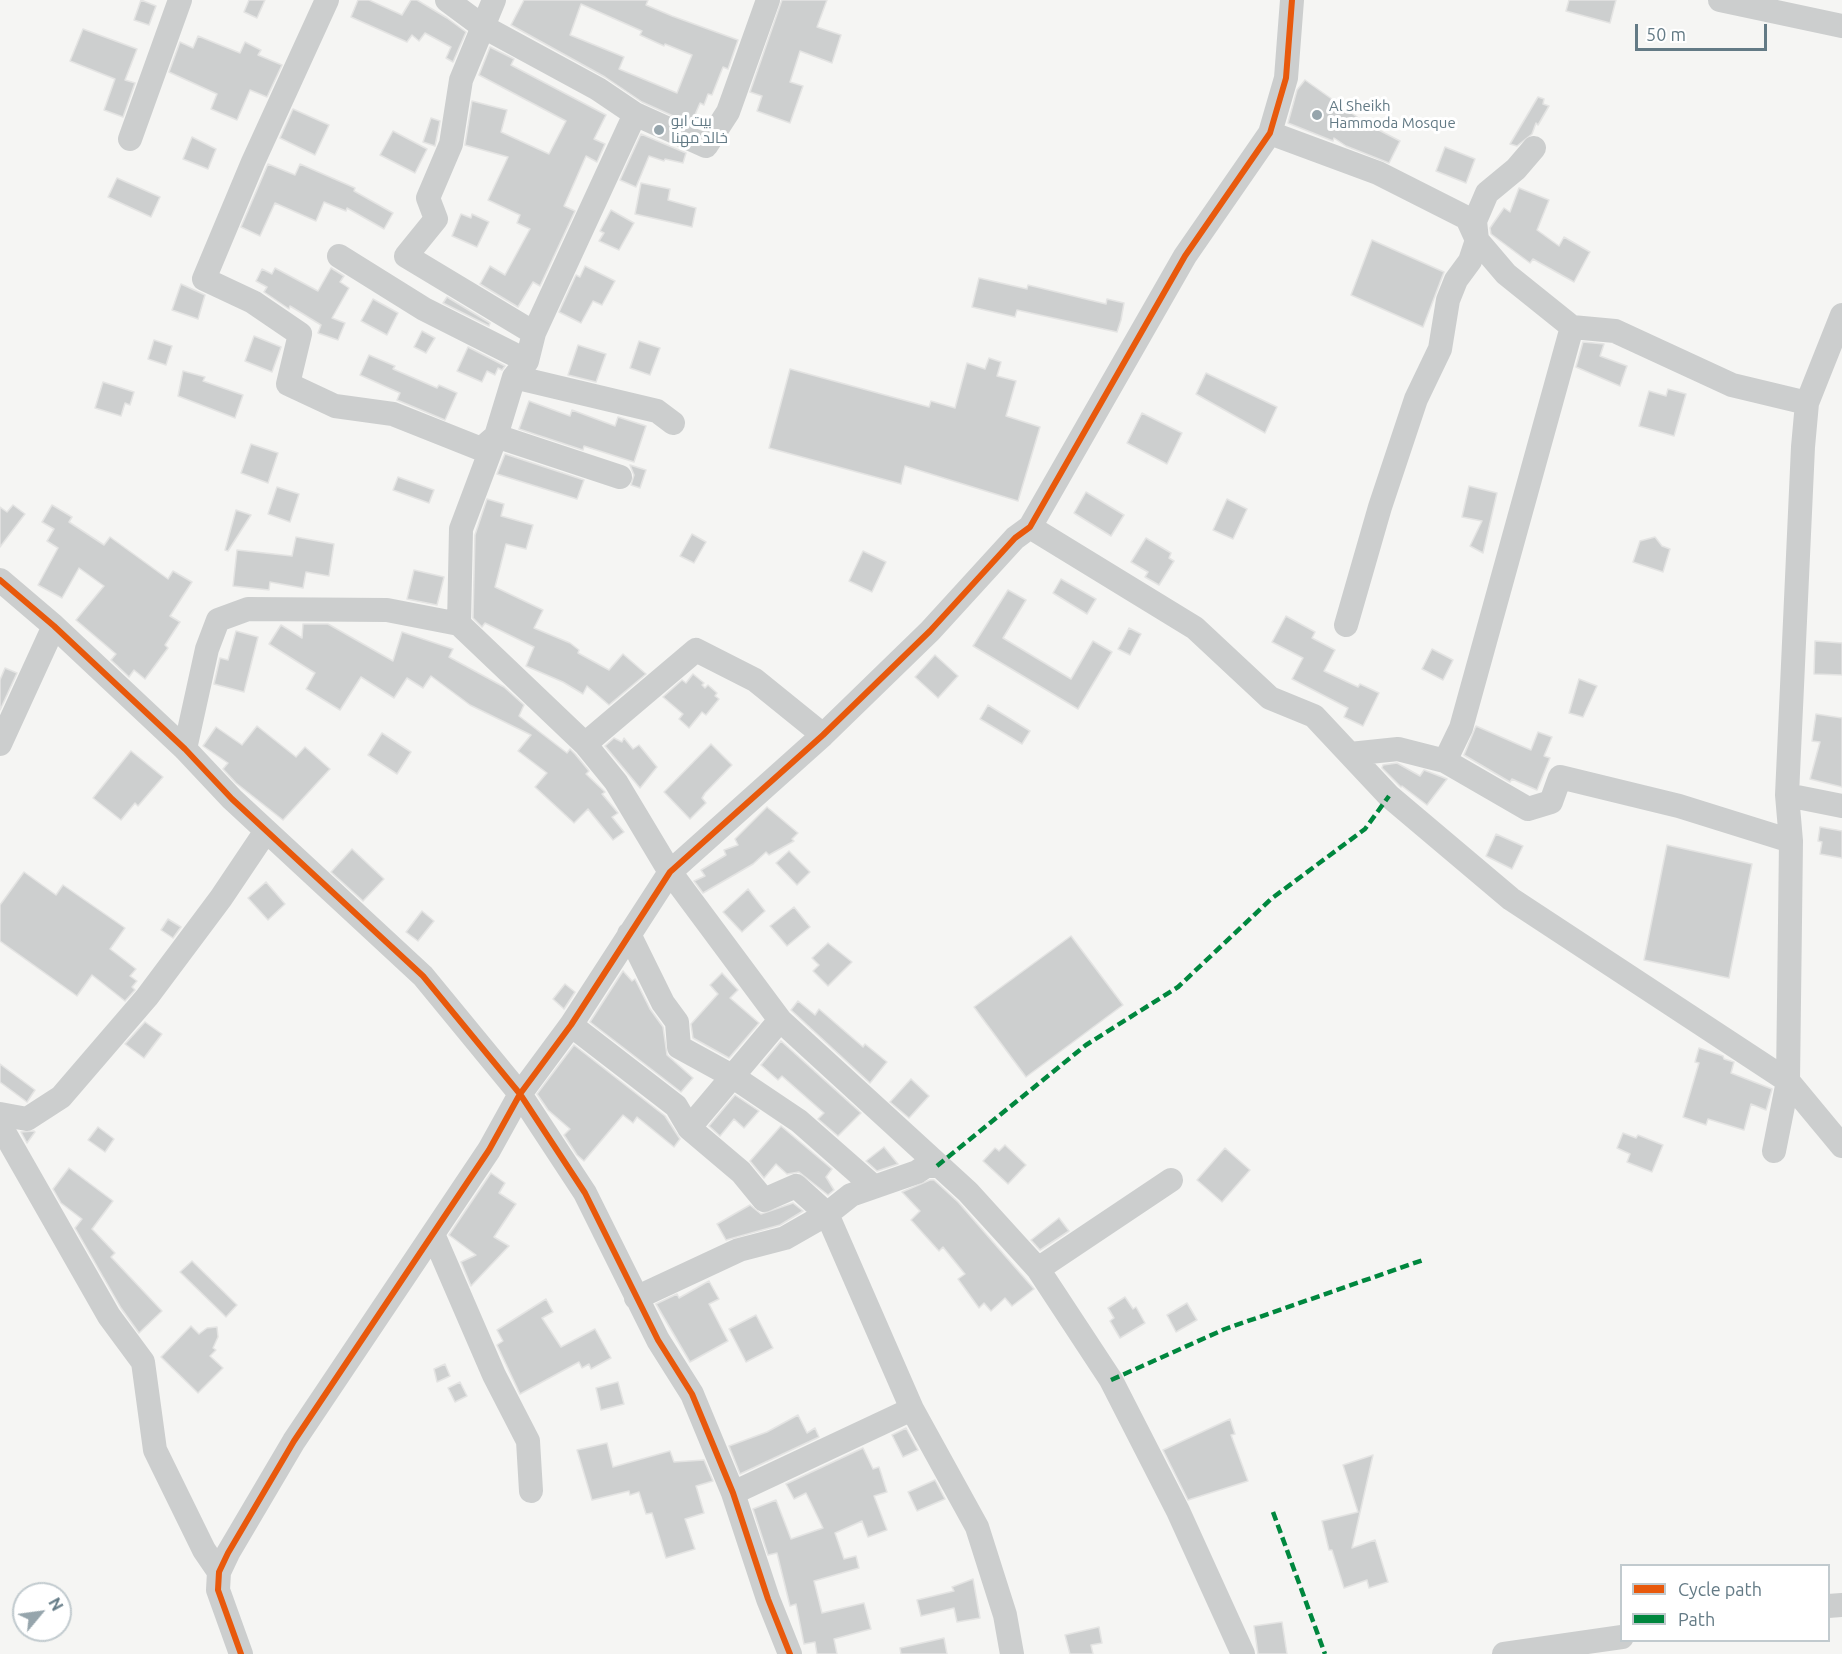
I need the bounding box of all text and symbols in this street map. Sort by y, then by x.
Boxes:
scale bar [1638,12,1770,50]
text: 50 m [1646,24,1686,44]
place label: Al Sheikh Hammoda Mosque [1329,97,1456,132]
marker: Al Sheikh Hammoda Mosque [1310,108,1324,122]
place label: بيت ابو خالد مهنا [671,112,728,147]
marker: بيت ابو خالد مهنا [652,123,666,137]
legend [1620,1564,1830,1642]
text: Cycle path [1678,1579,1762,1599]
north arrow [12,1582,72,1642]
text: N [45,1595,67,1614]
text: Path [1678,1609,1715,1629]

